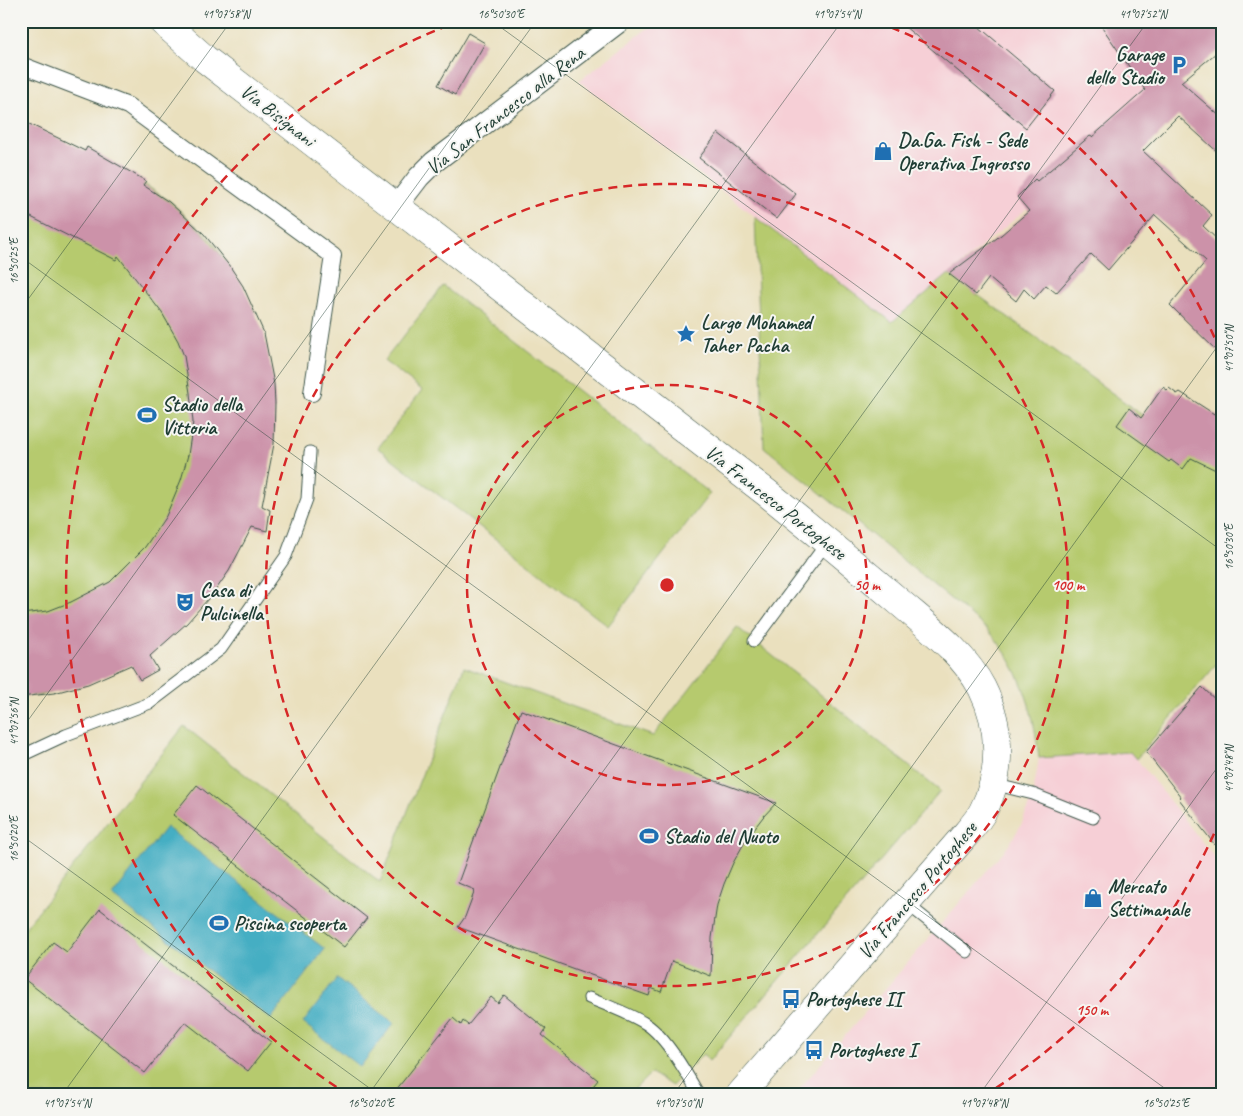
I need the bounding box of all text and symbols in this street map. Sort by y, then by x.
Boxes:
text: 41°07'58"N [202,6,251,22]
text: 16°50'30"E [478,6,526,22]
text: 41°07'54"N [813,6,862,22]
text: 41°07'52"N [1119,6,1168,22]
street label: Via San Francesco alla Rena [421,40,591,180]
place label: Garage dello Stadio [1086,42,1166,90]
parking icon: Garage dello Stadio [1168,54,1190,76]
street label: Via Bisignani [235,79,322,154]
place label: Da.Ga. Fish - Sede Operativa Ingrosso [898,128,1031,176]
shop icon: Da.Ga. Fish - Sede Operativa Ingrosso [872,140,894,162]
text: 16°50'25"E [6,236,22,284]
place label: Largo Mohamed Taher Pacha [701,310,815,358]
place icon: Largo Mohamed Taher Pacha [675,323,697,345]
text: 41°07'50"N [1221,324,1237,373]
place label: Stadio della Vittoria [162,392,244,440]
sports icon: Stadio della Vittoria [136,404,158,426]
street label: Via Francesco Portoghese [700,440,852,566]
text: 16°50'30"E [1221,522,1237,570]
centre of rings [658,576,676,594]
text: 50 m [854,576,881,595]
text: 100 m [1052,576,1086,595]
place label: Casa di Pulcinella [200,578,265,626]
theatre icon: Casa di Pulcinella [174,591,196,613]
text: 41°07'56"N [6,697,22,746]
text: 41°07'48"N [1221,744,1237,793]
text: 16°50'20"E [6,814,22,862]
street label: Via Francesco Portoghese [852,815,983,964]
place label: Stadio del Nuoto [664,824,780,849]
sports icon: Stadio del Nuoto [638,825,660,847]
place label: Mercato Settimanale [1108,874,1191,922]
shop icon: Mercato Settimanale [1082,887,1104,909]
place label: Piscina scoperta [234,911,347,936]
sports icon: Piscina scoperta [208,912,230,934]
place label: Portoghese II [806,987,906,1012]
bus stop icon: Portoghese II [780,988,802,1010]
text: 150 m [1076,1001,1110,1020]
place label: Portoghese I [829,1038,921,1063]
bus stop icon: Portoghese I [803,1039,825,1061]
text: 41°07'54"N [43,1095,92,1111]
text: 16°50'20"E [348,1095,396,1111]
text: 41°07'50"N [654,1095,703,1111]
text: 41°07'48"N [960,1095,1009,1111]
text: 16°50'25"E [1143,1095,1191,1111]

